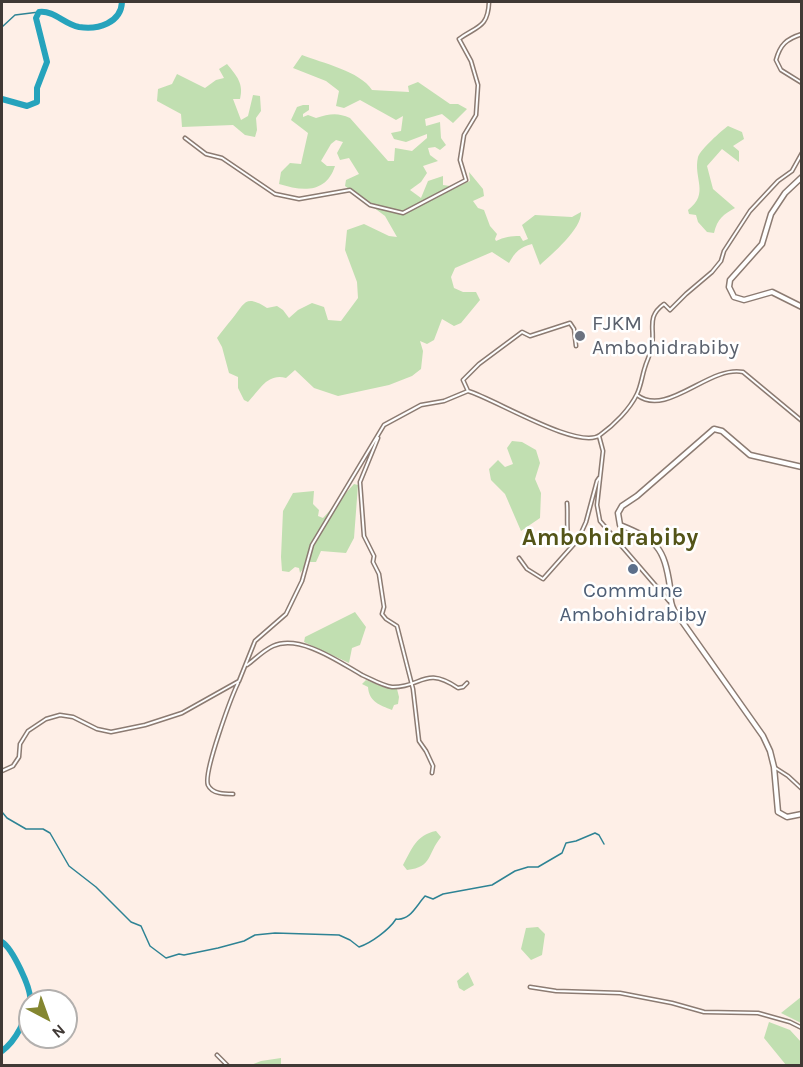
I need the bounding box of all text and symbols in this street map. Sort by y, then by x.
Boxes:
place label: FJKM Ambohidrabiby [592,311,739,361]
marker: FJKM Ambohidrabiby [573,329,587,343]
district label: Ambohidrabiby [522,524,698,552]
marker: Commune Ambohidrabiby [626,562,640,576]
place label: Commune Ambohidrabiby [559,578,707,628]
north arrow [18,989,78,1049]
text: N [48,1021,69,1042]

